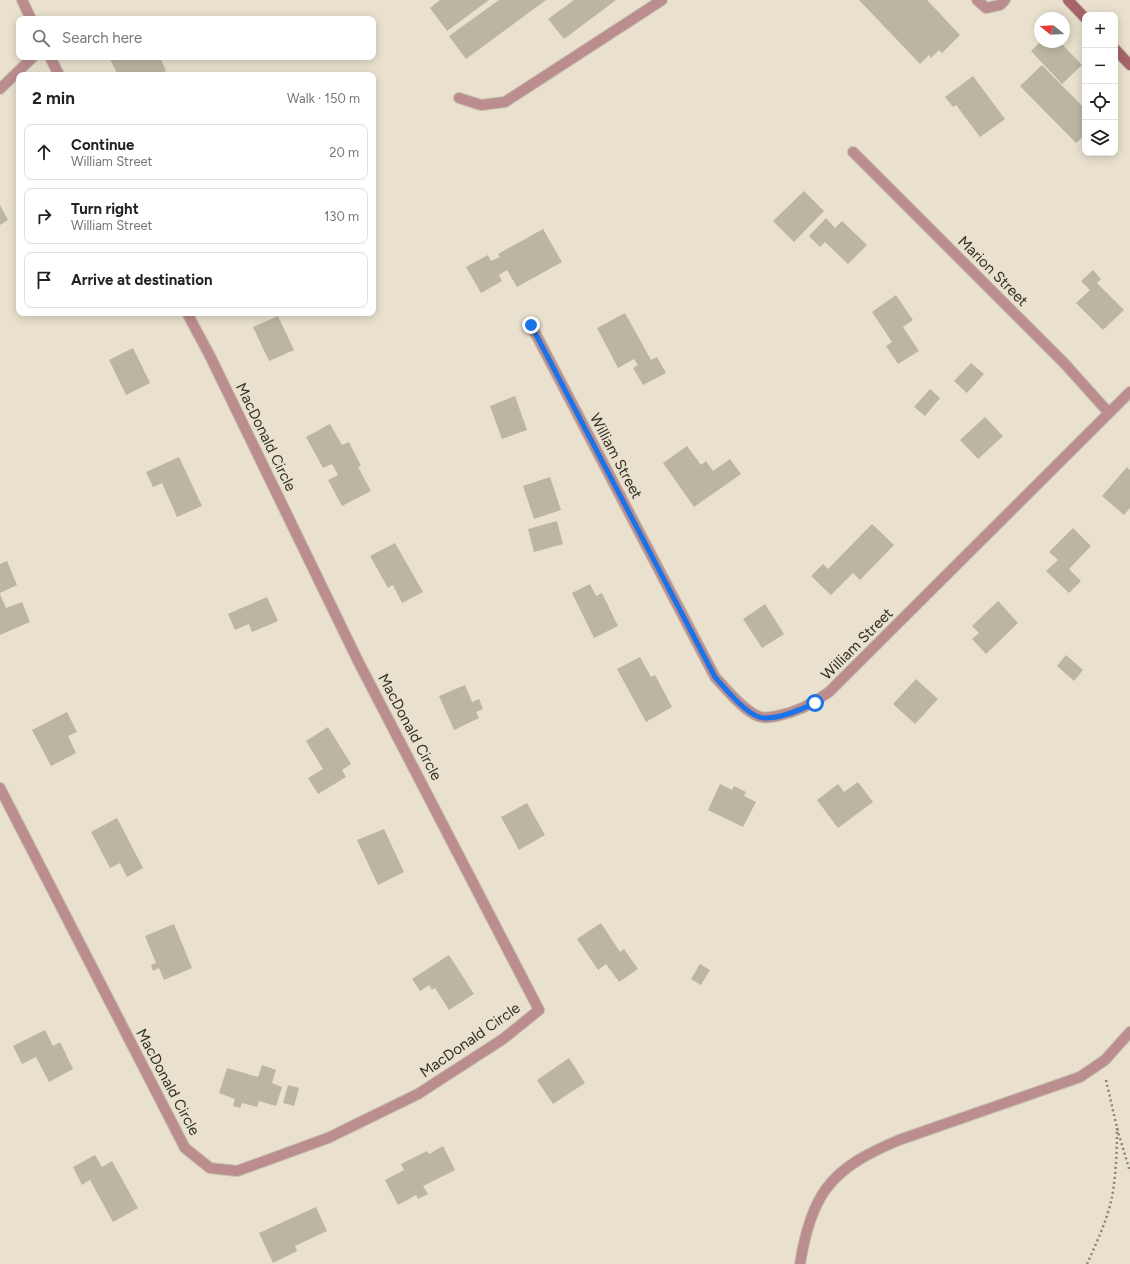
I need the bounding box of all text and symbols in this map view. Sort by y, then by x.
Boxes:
north arrow [1034,12,1070,48]
map controls [1082,12,1118,156]
button: + [1082,12,1118,48]
search box [16,16,376,60]
icon: search [30,27,52,49]
text: Search here [62,29,142,47]
button: − [1082,48,1118,84]
button: locate [1082,84,1118,120]
text: 2 min [32,88,75,108]
text: Walk · 150 m [287,91,360,106]
button: layers [1082,120,1118,156]
text: Continue [71,136,134,154]
icon: ahead [33,141,55,163]
text: 20 m [329,145,359,160]
text: William Street [71,154,153,169]
text: Turn right [71,200,139,218]
icon: right [33,205,55,227]
text: 130 m [324,209,359,224]
text: William Street [71,218,153,233]
street label: Marion Street [954,232,1032,310]
icon: arrive [33,269,55,291]
text: Arrive at destination [71,271,212,289]
route end [522,316,540,334]
street label: MacDonald Circle [232,380,300,494]
street label: William Street [586,410,646,502]
street label: William Street [817,604,897,684]
street label: MacDonald Circle [374,671,446,783]
route start [806,694,824,712]
street label: MacDonald Circle [416,999,524,1081]
street label: MacDonald Circle [132,1026,204,1138]

